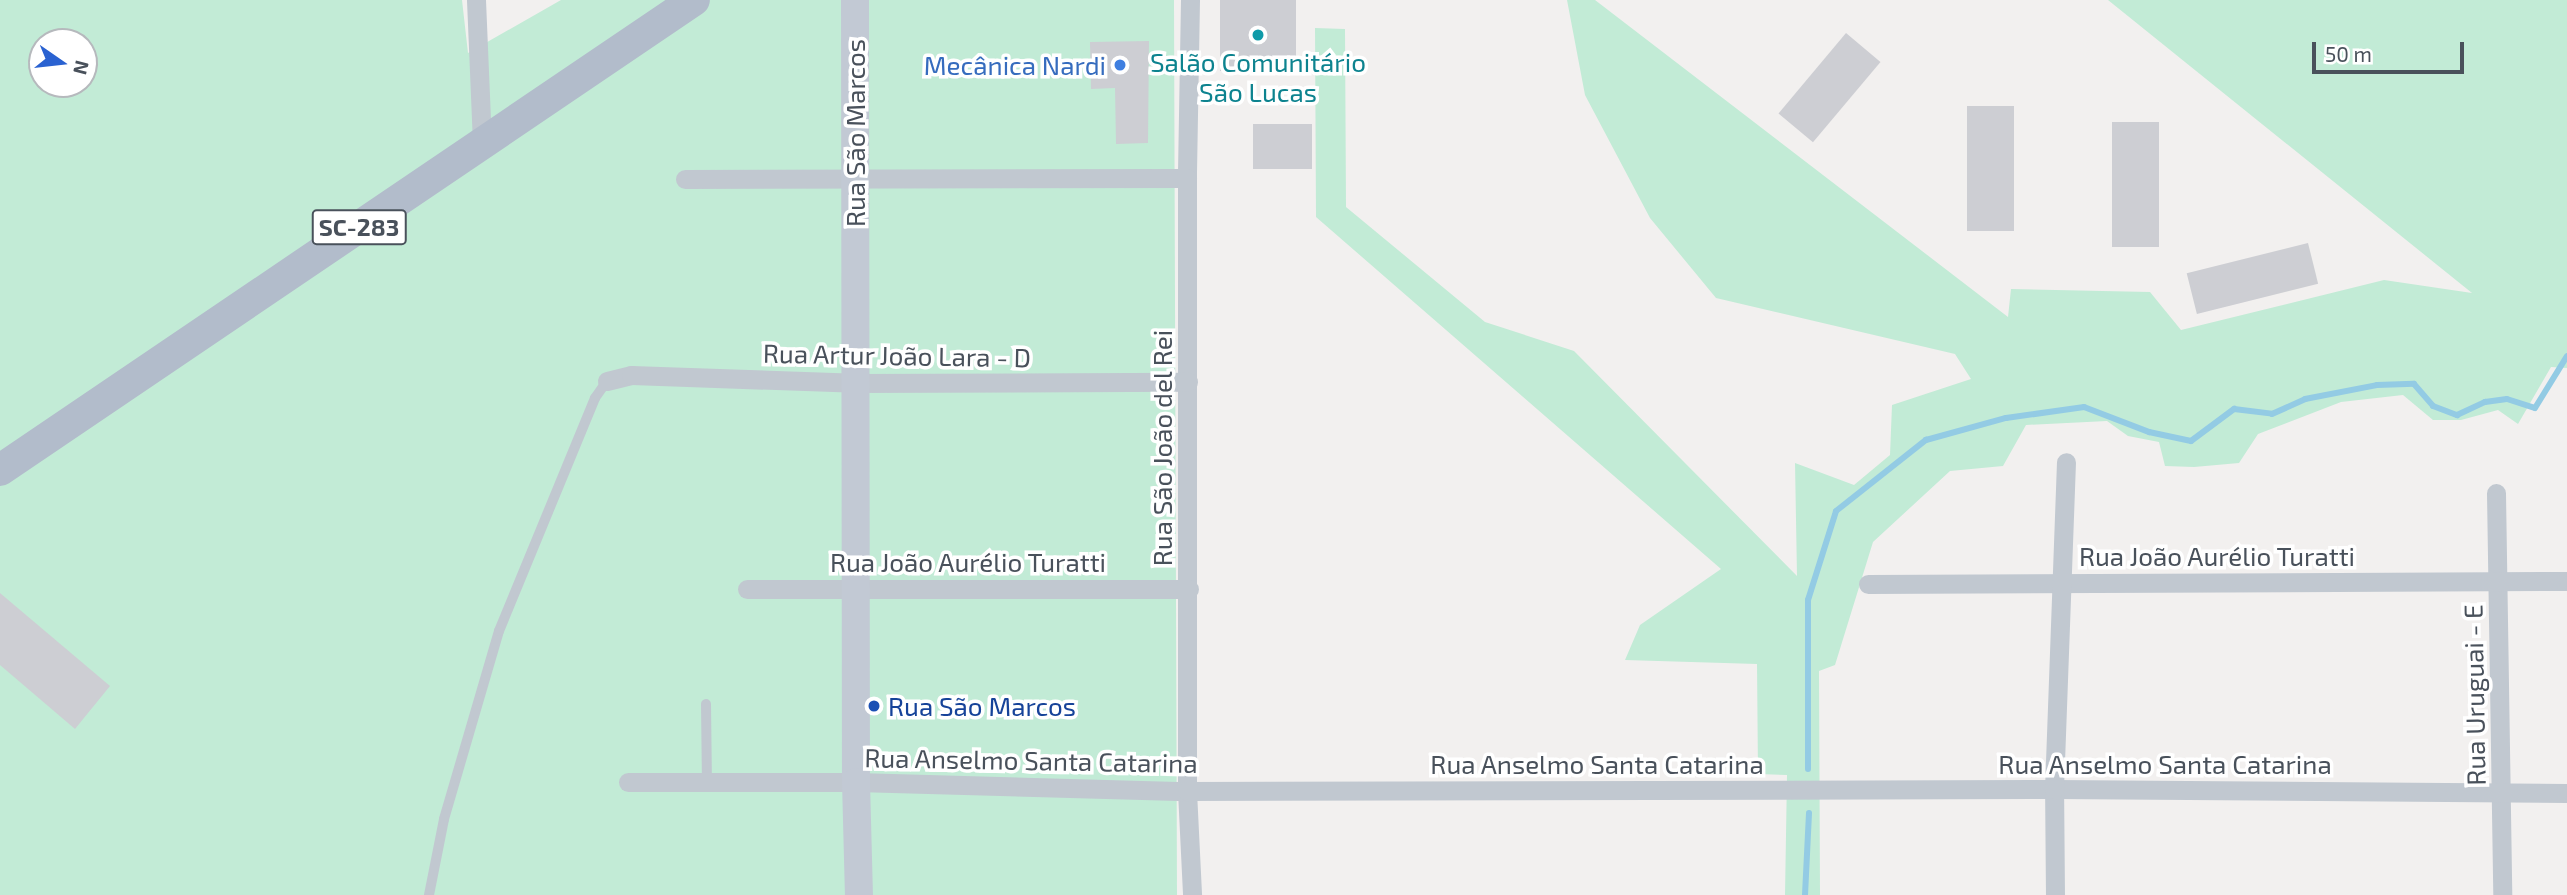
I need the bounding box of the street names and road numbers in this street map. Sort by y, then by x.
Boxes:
street label: Rua São Marcos [839,39,871,227]
road number: SC-283 [312,207,406,248]
street label: Rua São João del Rei [1146,329,1178,567]
street label: Rua Artur João Lara - D [762,337,1032,373]
street label: Rua João Aurélio Turatti [2078,540,2356,572]
street label: Rua João Aurélio Turatti [829,546,1107,578]
street label: Rua Uruguai - E [2457,604,2491,786]
street label: Rua Anselmo Santa Catarina [864,741,1198,779]
street label: Rua Anselmo Santa Catarina [1430,748,1764,780]
street label: Rua Anselmo Santa Catarina [1998,748,2332,780]

